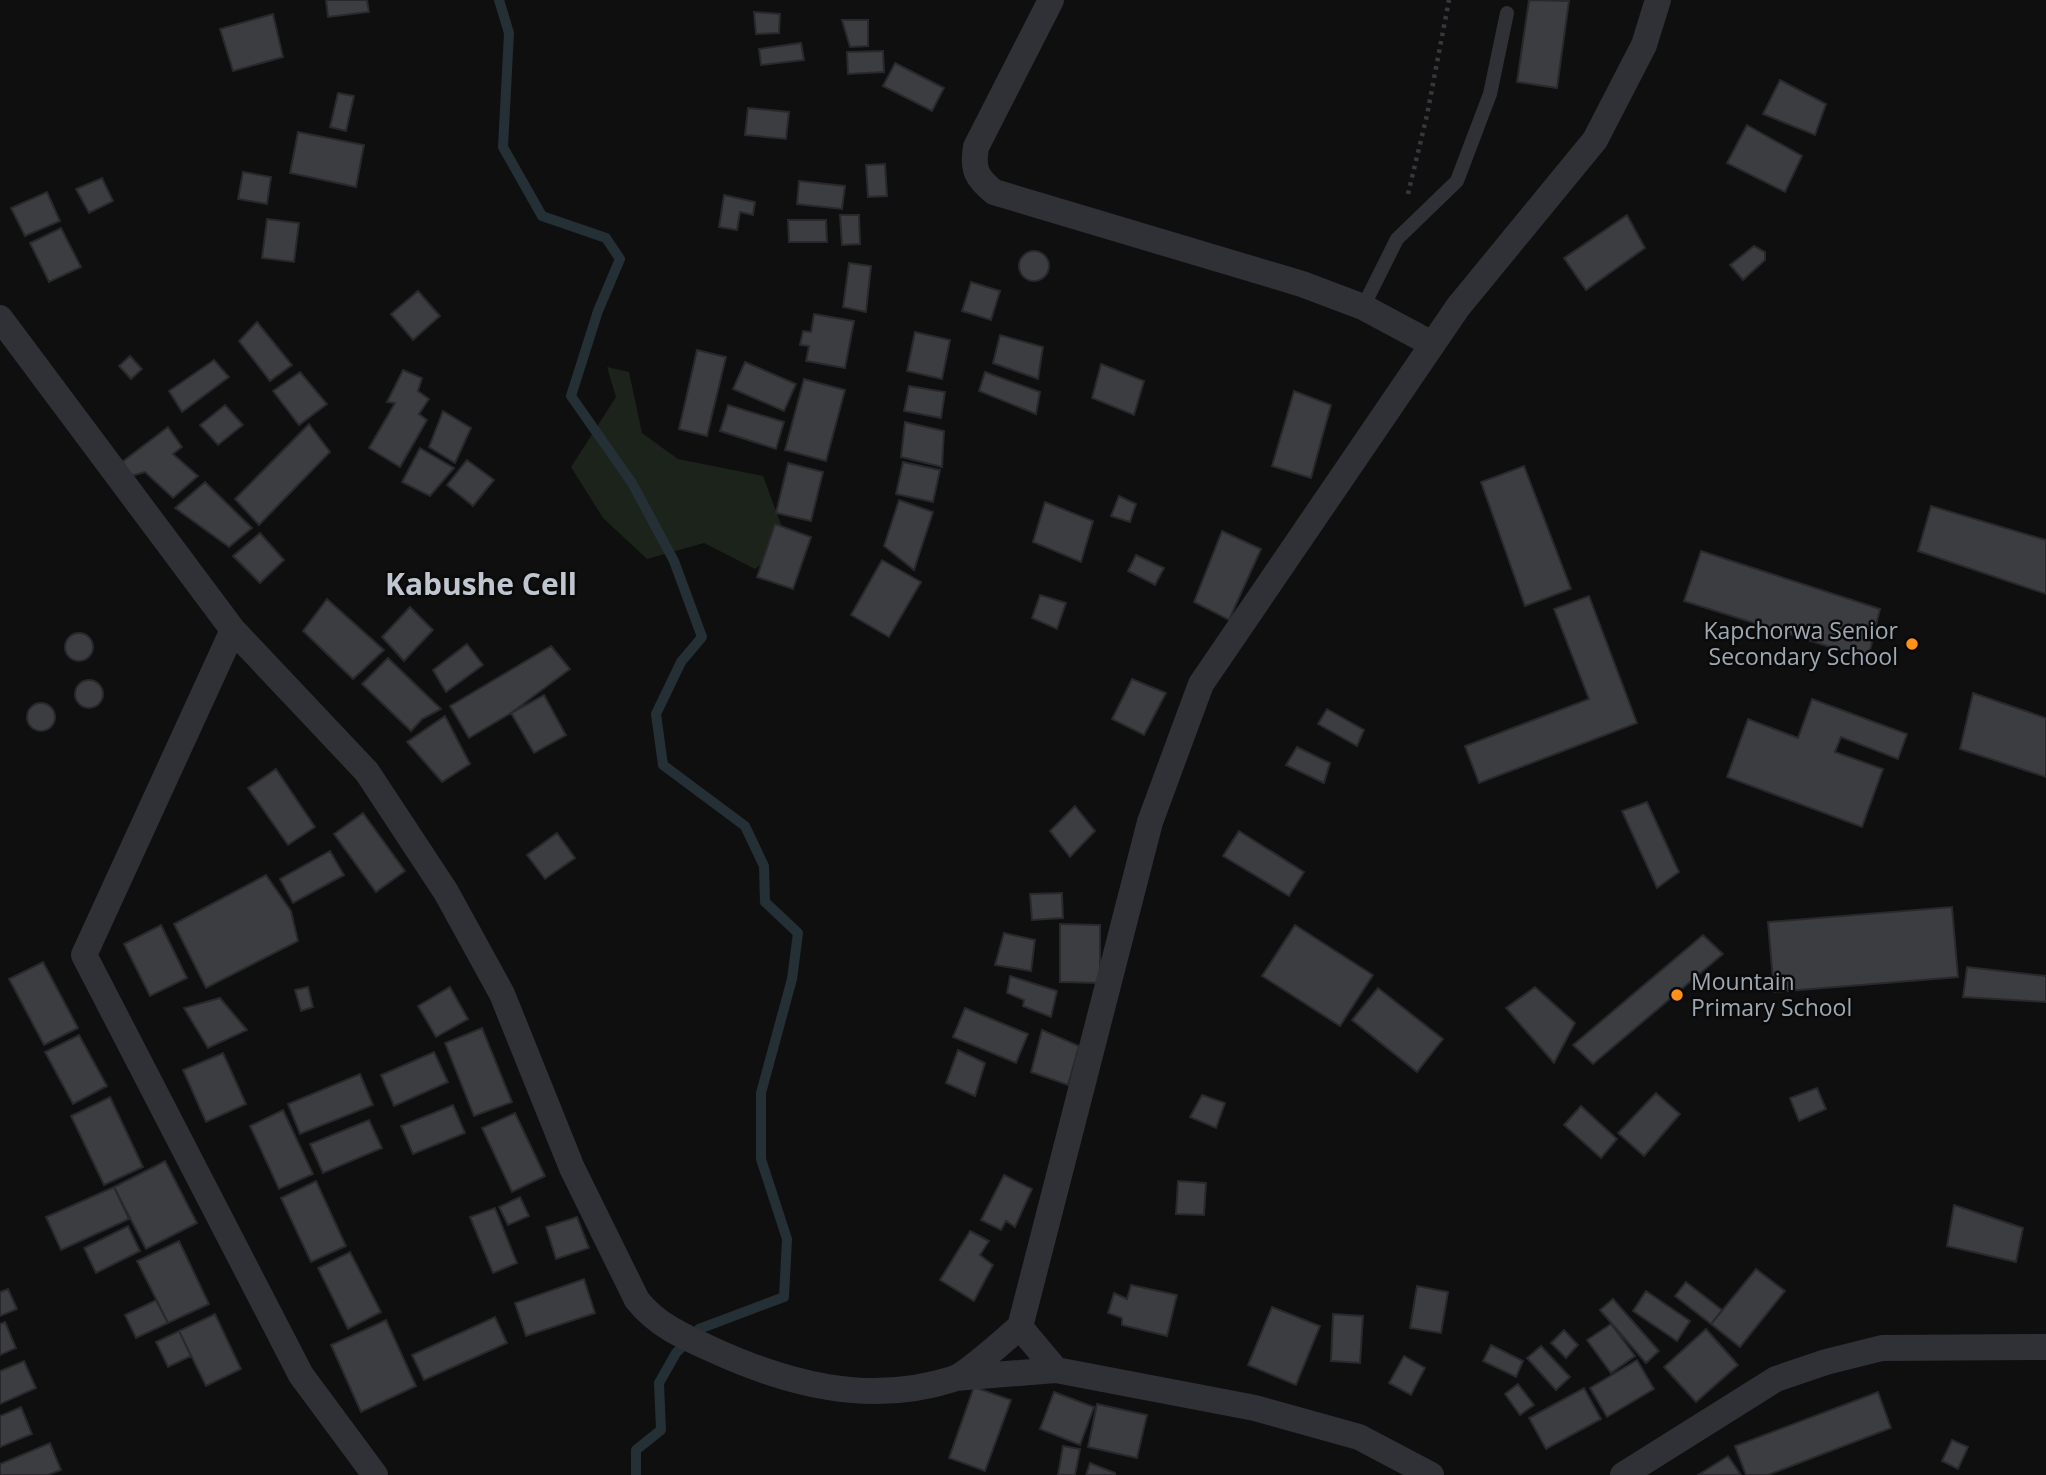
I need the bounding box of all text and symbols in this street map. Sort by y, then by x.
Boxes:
district label: Kabushe Cell [385,563,577,604]
place label: Kapchorwa Senior Secondary School [1703,614,1899,672]
marker: Kapchorwa Senior Secondary School [1904,636,1920,652]
place label: Mountain Primary School [1691,965,1852,1023]
marker: Mountain Primary School [1669,987,1685,1003]

